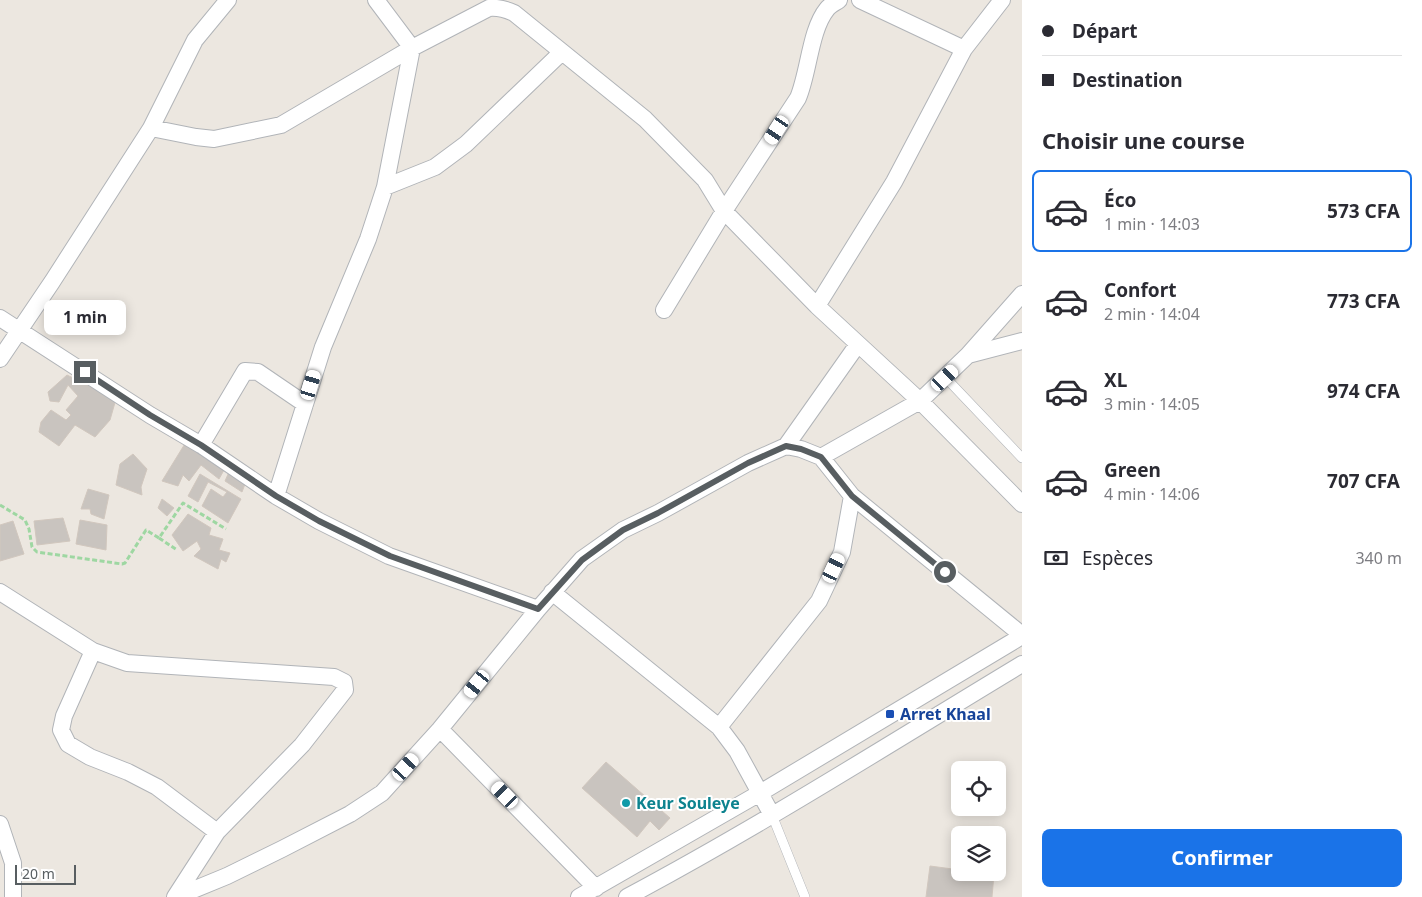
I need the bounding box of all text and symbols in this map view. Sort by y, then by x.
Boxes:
text: Départ [1072,18,1137,44]
text: Destination [1072,67,1183,93]
car [762,113,791,147]
text: Choisir une course [1042,125,1245,155]
text: Éco [1104,187,1136,213]
icon: car [1044,189,1089,234]
text: 573 CFA [1327,198,1400,224]
text: 1 min · 14:03 [1104,213,1200,235]
text: Confort [1104,277,1176,303]
icon: car [1044,279,1089,324]
text: 773 CFA [1327,288,1400,314]
callout: 1 min [44,300,126,334]
text: 2 min · 14:04 [1104,303,1200,325]
text: 1 min [63,306,107,328]
route end [74,361,96,383]
car [928,362,961,394]
text: XL [1104,367,1127,393]
car [299,368,322,402]
icon: car [1044,369,1089,414]
text: 974 CFA [1327,378,1400,404]
text: 3 min · 14:05 [1104,393,1200,415]
text: Green [1104,457,1161,483]
icon: car [1044,459,1089,504]
text: 707 CFA [1327,468,1400,494]
text: 4 min · 14:06 [1104,483,1200,505]
icon: cash [1042,544,1070,572]
text: Espèces [1082,545,1153,571]
text: 340 m [1355,547,1402,569]
car [820,551,847,585]
route start [934,561,956,583]
car [461,668,492,700]
place label: Arret Khaal [900,703,991,725]
marker: Arret Khaal [884,708,896,720]
car [390,751,421,783]
map controls [951,761,1006,881]
button: locate [951,761,1006,816]
car [489,779,520,811]
place label: Keur Souleye [636,792,740,814]
marker: Keur Souleye [620,797,632,809]
button: layers [951,826,1006,881]
button: Confirmer [1042,829,1402,887]
scale bar [15,862,76,885]
text: 20 m [22,864,55,883]

